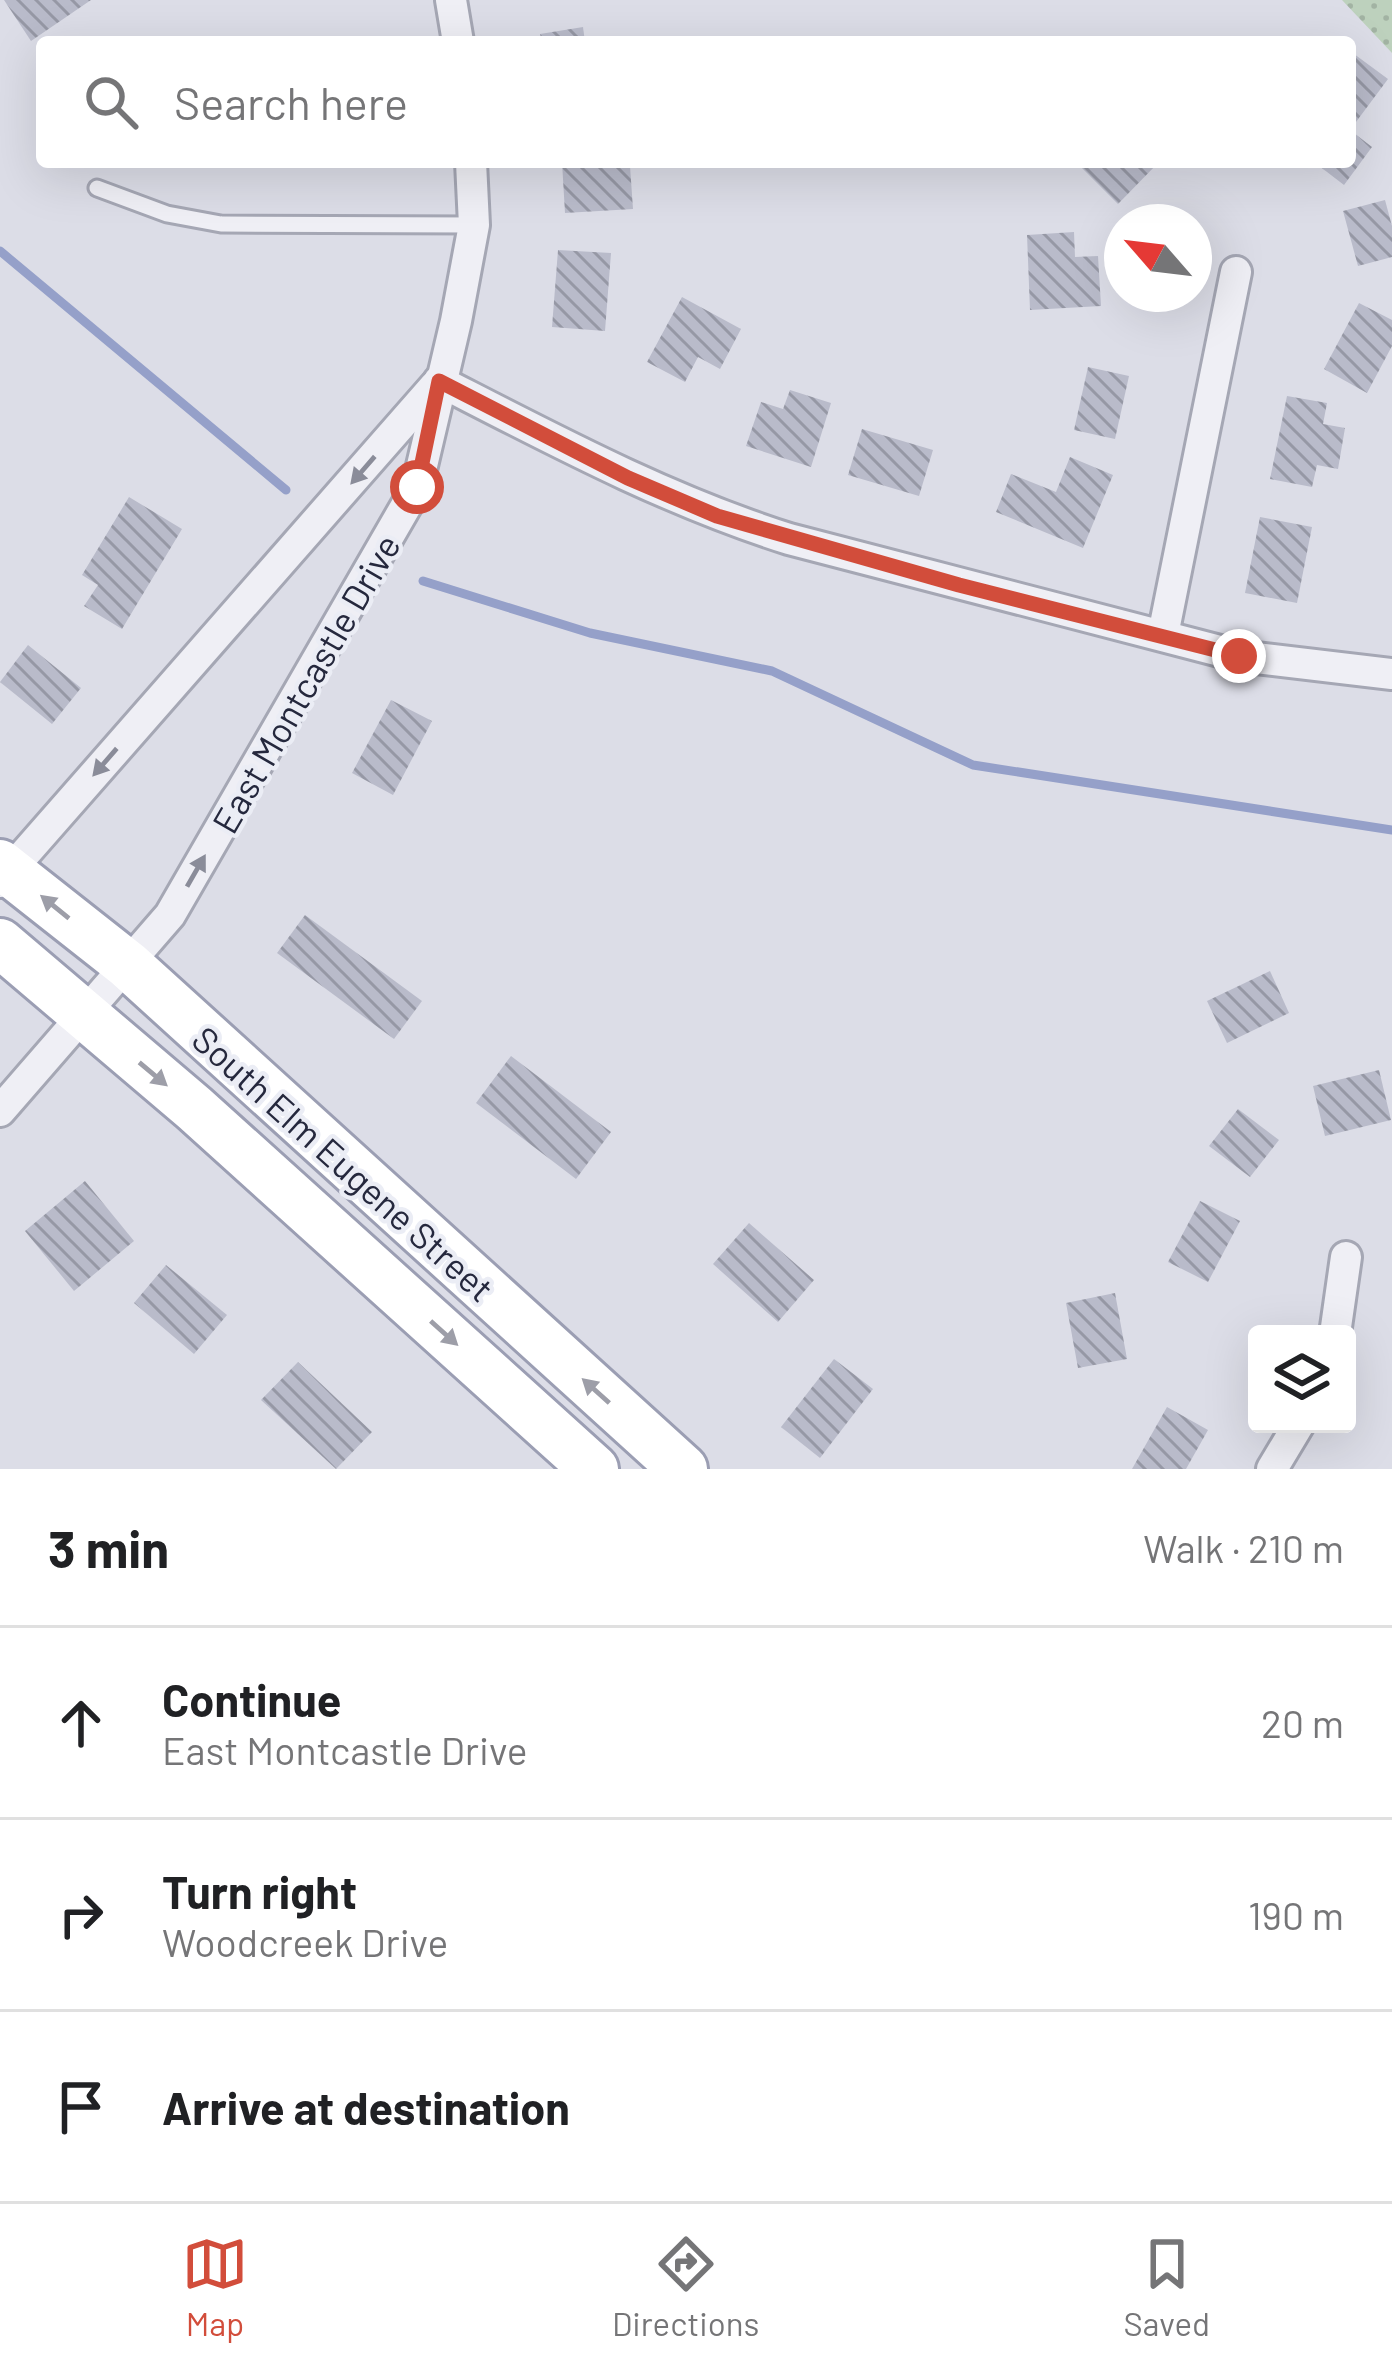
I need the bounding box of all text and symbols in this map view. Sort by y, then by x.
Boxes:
search box [36,36,1356,168]
icon: search [78,69,144,135]
text: Search here [174,75,408,129]
north arrow [1104,204,1212,312]
one-way arrow [350,455,377,484]
route start [390,460,444,514]
street label: East Montcastle Drive [202,526,408,840]
route end [1212,629,1266,683]
one-way arrow [92,747,118,777]
one-way arrow [184,854,205,887]
one-way arrow [39,895,70,920]
street label: South Elm Eugene Street [185,1017,503,1309]
one-way arrow [138,1060,168,1086]
one-way arrow [429,1319,459,1346]
map controls [1248,1325,1356,1433]
button: layers [1248,1325,1356,1433]
one-way arrow [581,1378,610,1405]
text: 3 min [48,1517,169,1578]
text: Walk · 210 m [1143,1524,1344,1571]
text: Continue [162,1672,341,1726]
icon: ahead [48,1690,114,1756]
text: 20 m [1261,1699,1344,1746]
text: East Montcastle Drive [162,1726,528,1773]
text: Turn right [162,1864,357,1918]
icon: right [48,1882,114,1948]
text: 190 m [1248,1891,1344,1938]
text: Woodcreek Drive [162,1918,448,1965]
icon: arrive [48,2074,114,2140]
text: Arrive at destination [162,2080,570,2134]
tab: Map [182,2231,248,2343]
tab: Directions [612,2231,759,2343]
tab: Saved [1123,2231,1210,2343]

